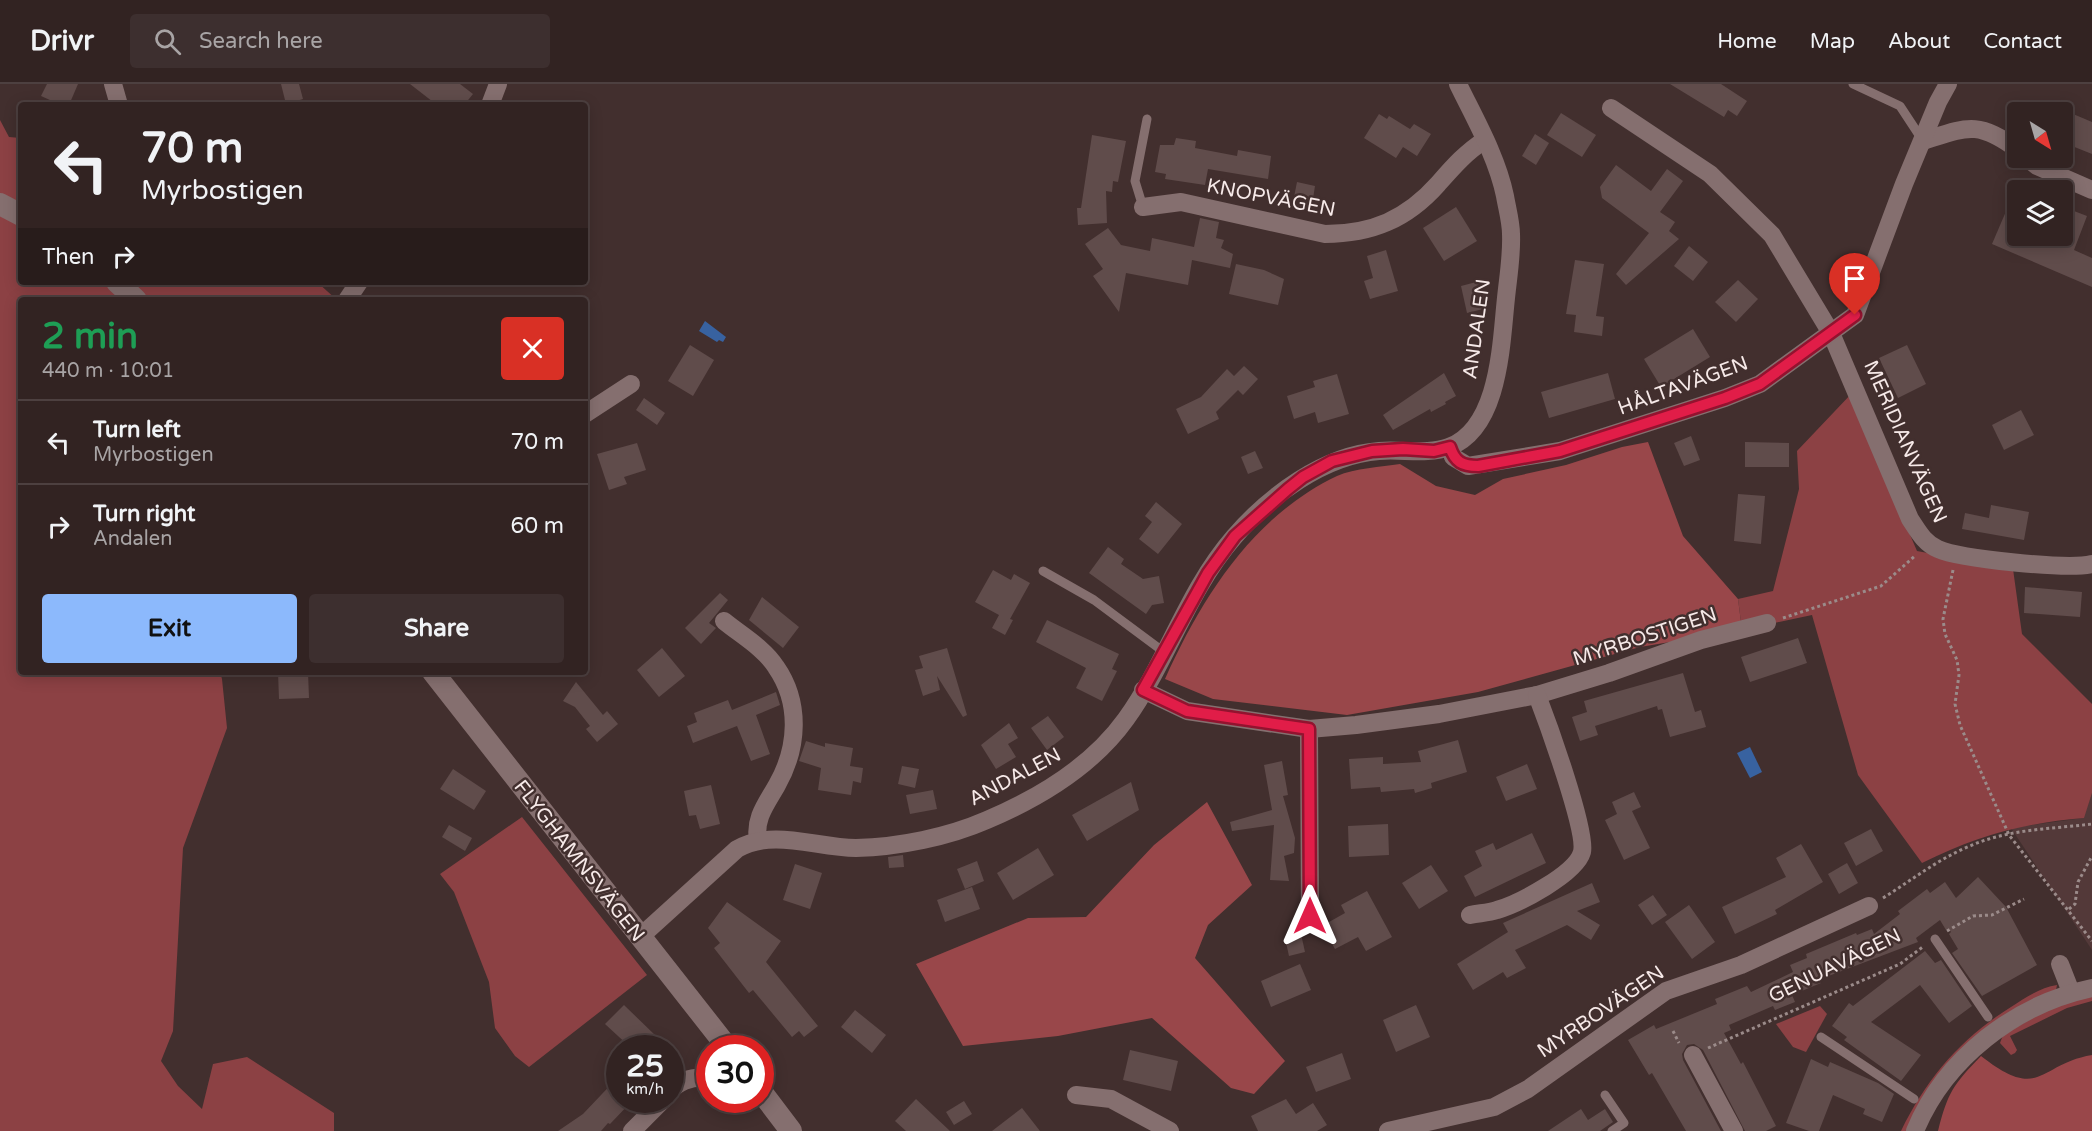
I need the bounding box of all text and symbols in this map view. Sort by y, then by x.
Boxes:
search box [130,14,550,68]
text: Drivr [30,24,94,58]
icon: search [151,25,184,58]
text: Search here [199,28,323,54]
text: Home [1717,29,1777,54]
text: Map [1810,29,1855,54]
text: About [1888,29,1950,54]
text: Contact [1983,29,2062,54]
north arrow [2007,102,2073,168]
map controls [2007,102,2073,246]
text: 70 m [141,123,243,174]
icon: left [42,126,120,204]
text: Myrbostigen [141,174,304,207]
street label: KNOPVÄGEN [1205,174,1337,222]
button: layers [2007,180,2073,246]
icon: right [107,240,140,273]
text: Then [42,244,95,270]
pin [1829,253,1880,315]
icon: arrive [1838,262,1871,295]
street label: ANDALEN [1458,277,1496,381]
text: 2 min [42,315,138,358]
button: close [501,317,564,380]
street label: HÅLTAVÄGEN [1614,350,1751,421]
street label: MERIDIANVÄGEN [1858,357,1952,527]
text: 440 m · 10:01 [42,359,174,383]
text: Turn left [93,417,181,443]
icon: left [42,426,75,459]
text: 70 m [510,429,564,455]
text: Myrbostigen [93,443,214,467]
text: Turn right [93,501,195,527]
icon: right [42,510,75,543]
text: 60 m [510,513,564,539]
text: Andalen [93,527,172,551]
button: Exit [42,594,297,663]
button: Share [309,594,564,663]
street label: MYRBOSTIGEN [1570,602,1720,672]
street label: ANDALEN [965,743,1065,811]
street label: FLYGHAMNSVÄGEN [508,775,650,947]
position arrow [1278,884,1342,948]
street label: GENUAVÄGEN [1765,924,1905,1008]
street label: MYRBOVÄGEN [1533,961,1669,1063]
speed limit sign: 30 [696,1035,774,1113]
text: 25 [626,1048,664,1085]
text: km/h [626,1080,664,1098]

